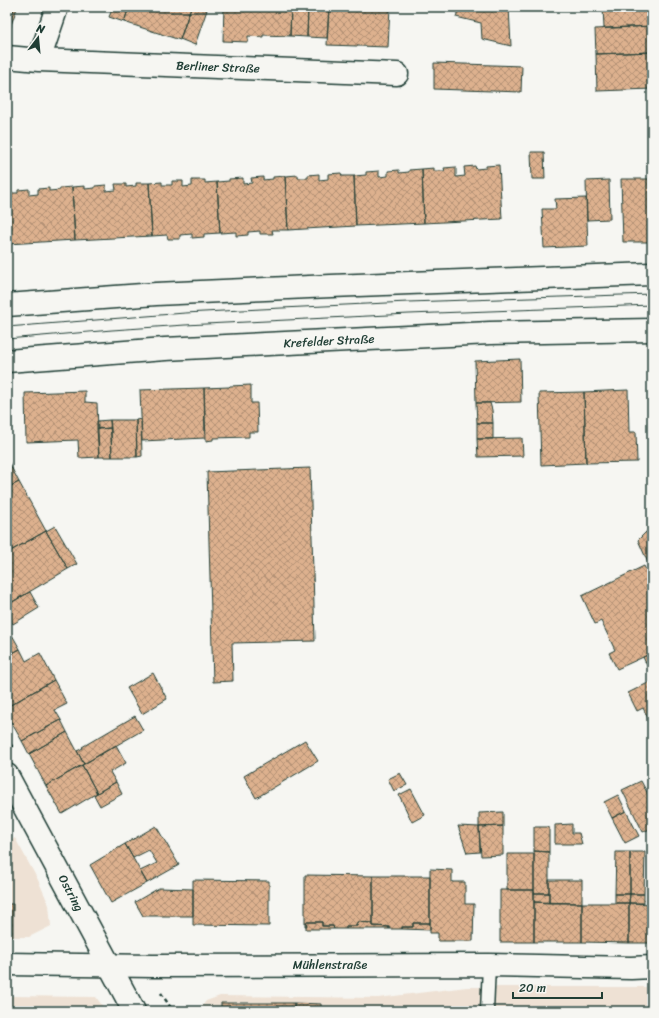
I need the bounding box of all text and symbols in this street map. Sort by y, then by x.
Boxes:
north arrow [18,18,58,58]
text: N [33,18,47,39]
street label: Berliner Straße [176,55,260,79]
street label: Krefelder Straße [283,328,375,354]
street label: Ostring [52,870,90,916]
street label: Mühlenstraße [293,954,367,976]
scale bar [513,974,602,1000]
text: 20 m [519,977,546,999]

